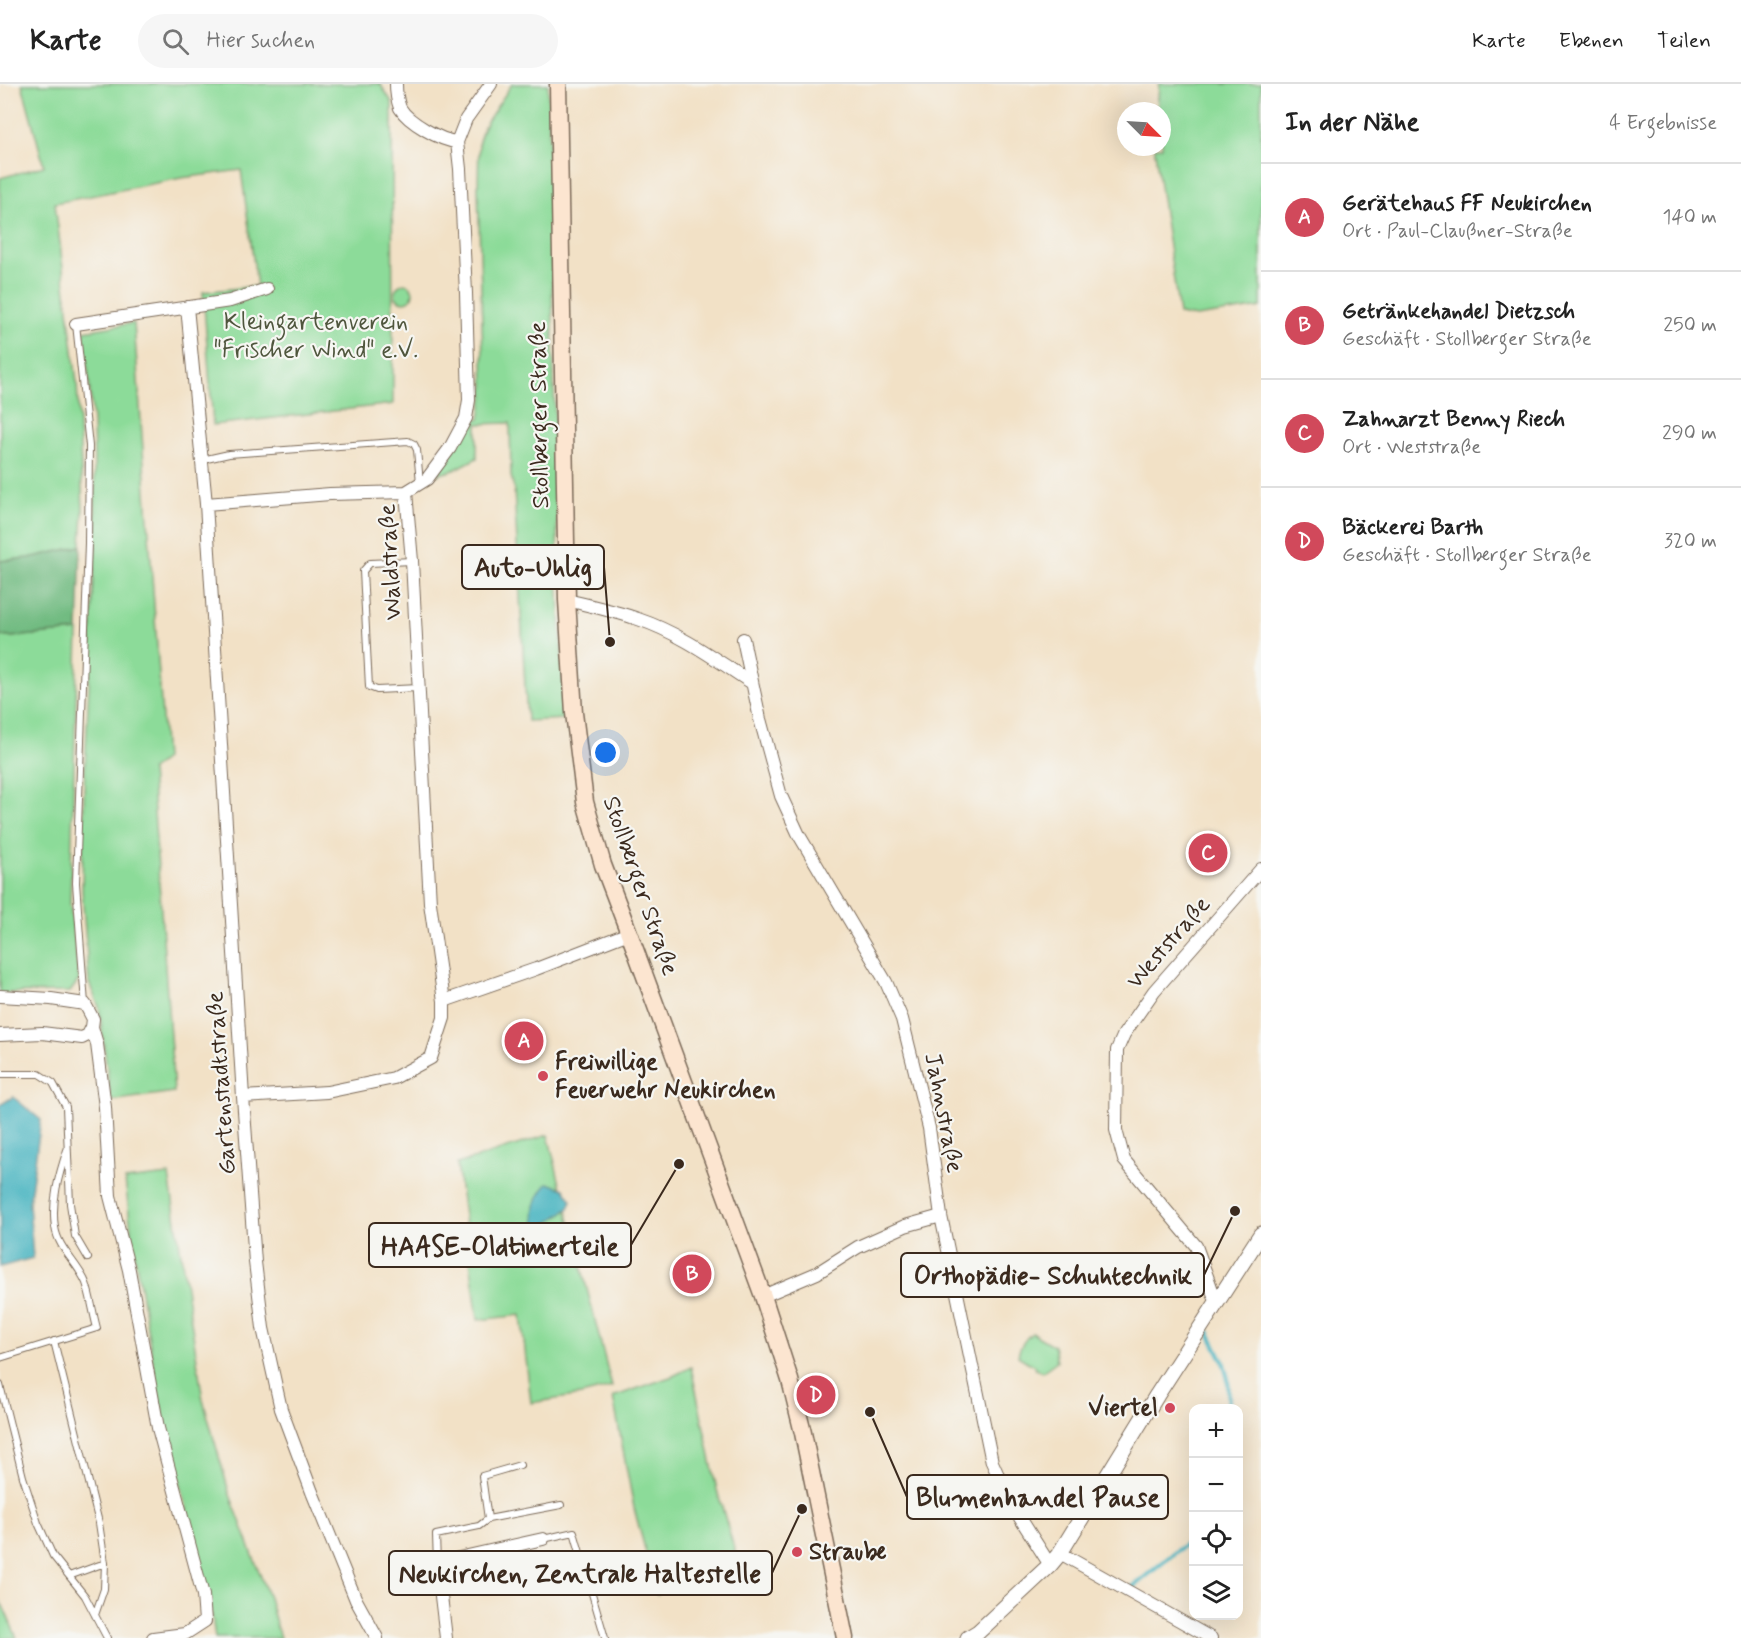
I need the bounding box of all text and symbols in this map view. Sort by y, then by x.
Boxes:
search box [138,14,558,68]
text: Karte [30,23,102,60]
icon: search [159,25,192,58]
text: Hier suchen [207,27,315,55]
text: Karte [1472,27,1526,55]
text: Ebenen [1559,27,1624,55]
text: Teilen [1657,27,1711,55]
north arrow [1117,102,1171,156]
text: In der Nähe [1285,106,1419,140]
text: 4 Ergebnisse [1609,110,1717,137]
text: Gerätehaus FF Neukirchen [1342,190,1592,218]
text: A [1298,204,1311,231]
text: 140 m [1663,204,1717,231]
text: Ort · Paul-Claußner-Straße [1342,218,1573,245]
text: Getränkehandel Dietzsch [1342,298,1575,326]
park label: Kleingartenverein "Frischer Wind" e.V. [214,307,418,366]
text: B [1298,312,1311,339]
text: 250 m [1663,312,1717,339]
street label: Stollberger Straße [523,321,560,509]
text: Geschäft · Stollberger Straße [1342,326,1591,353]
text: Zahnarzt Benny Riech [1342,406,1565,434]
text: C [1297,420,1312,447]
text: 290 m [1662,420,1717,447]
text: Ort · Weststraße [1342,434,1481,461]
street label: Waldstraße [372,503,410,621]
text: Bäckerei Barth [1342,514,1483,542]
text: D [1298,528,1311,555]
text: 320 m [1664,528,1717,555]
text: Geschäft · Stollberger Straße [1342,542,1591,569]
callout: Auto-Uhlig [462,545,604,589]
text: Auto-Uhlig [474,552,592,587]
your location [591,738,620,767]
street label: Stollberger Straße [592,792,685,981]
pin: C [1188,830,1228,876]
street label: Weststraße [1120,890,1218,996]
street label: Gartenstadtstraße [200,990,244,1176]
pin: A [504,1018,544,1064]
place label: Freiwillige Feuerwehr Neukirchen [555,1047,776,1106]
street label: Jahnstraße [916,1050,970,1176]
marker: Freiwillige Feuerwehr Neukirchen [536,1069,550,1083]
callout: HAASE-Oldtimerteile [369,1223,631,1267]
text: HAASE-Oldtimerteile [381,1231,619,1265]
pin: B [672,1252,712,1296]
callout: Orthopädie- Schuhtechnik [901,1253,1204,1297]
text: Orthopädie- Schuhtechnik [914,1260,1193,1294]
pin: D [796,1372,836,1418]
place label: Viertel [1088,1393,1158,1424]
marker: Viertel [1163,1401,1177,1415]
map controls [1189,1404,1243,1620]
button: + [1189,1404,1243,1458]
button: − [1189,1458,1243,1512]
callout: Blumenhandel Pause [907,1475,1168,1519]
text: Blumenhandel Pause [916,1482,1160,1516]
button: locate [1189,1512,1243,1566]
place label: Straube [809,1537,887,1568]
marker: Straube [790,1545,804,1559]
callout: Neukirchen, Zentrale Haltestelle [389,1551,772,1595]
text: Neukirchen, Zentrale Haltestelle [399,1558,761,1592]
button: layers [1189,1566,1243,1620]

